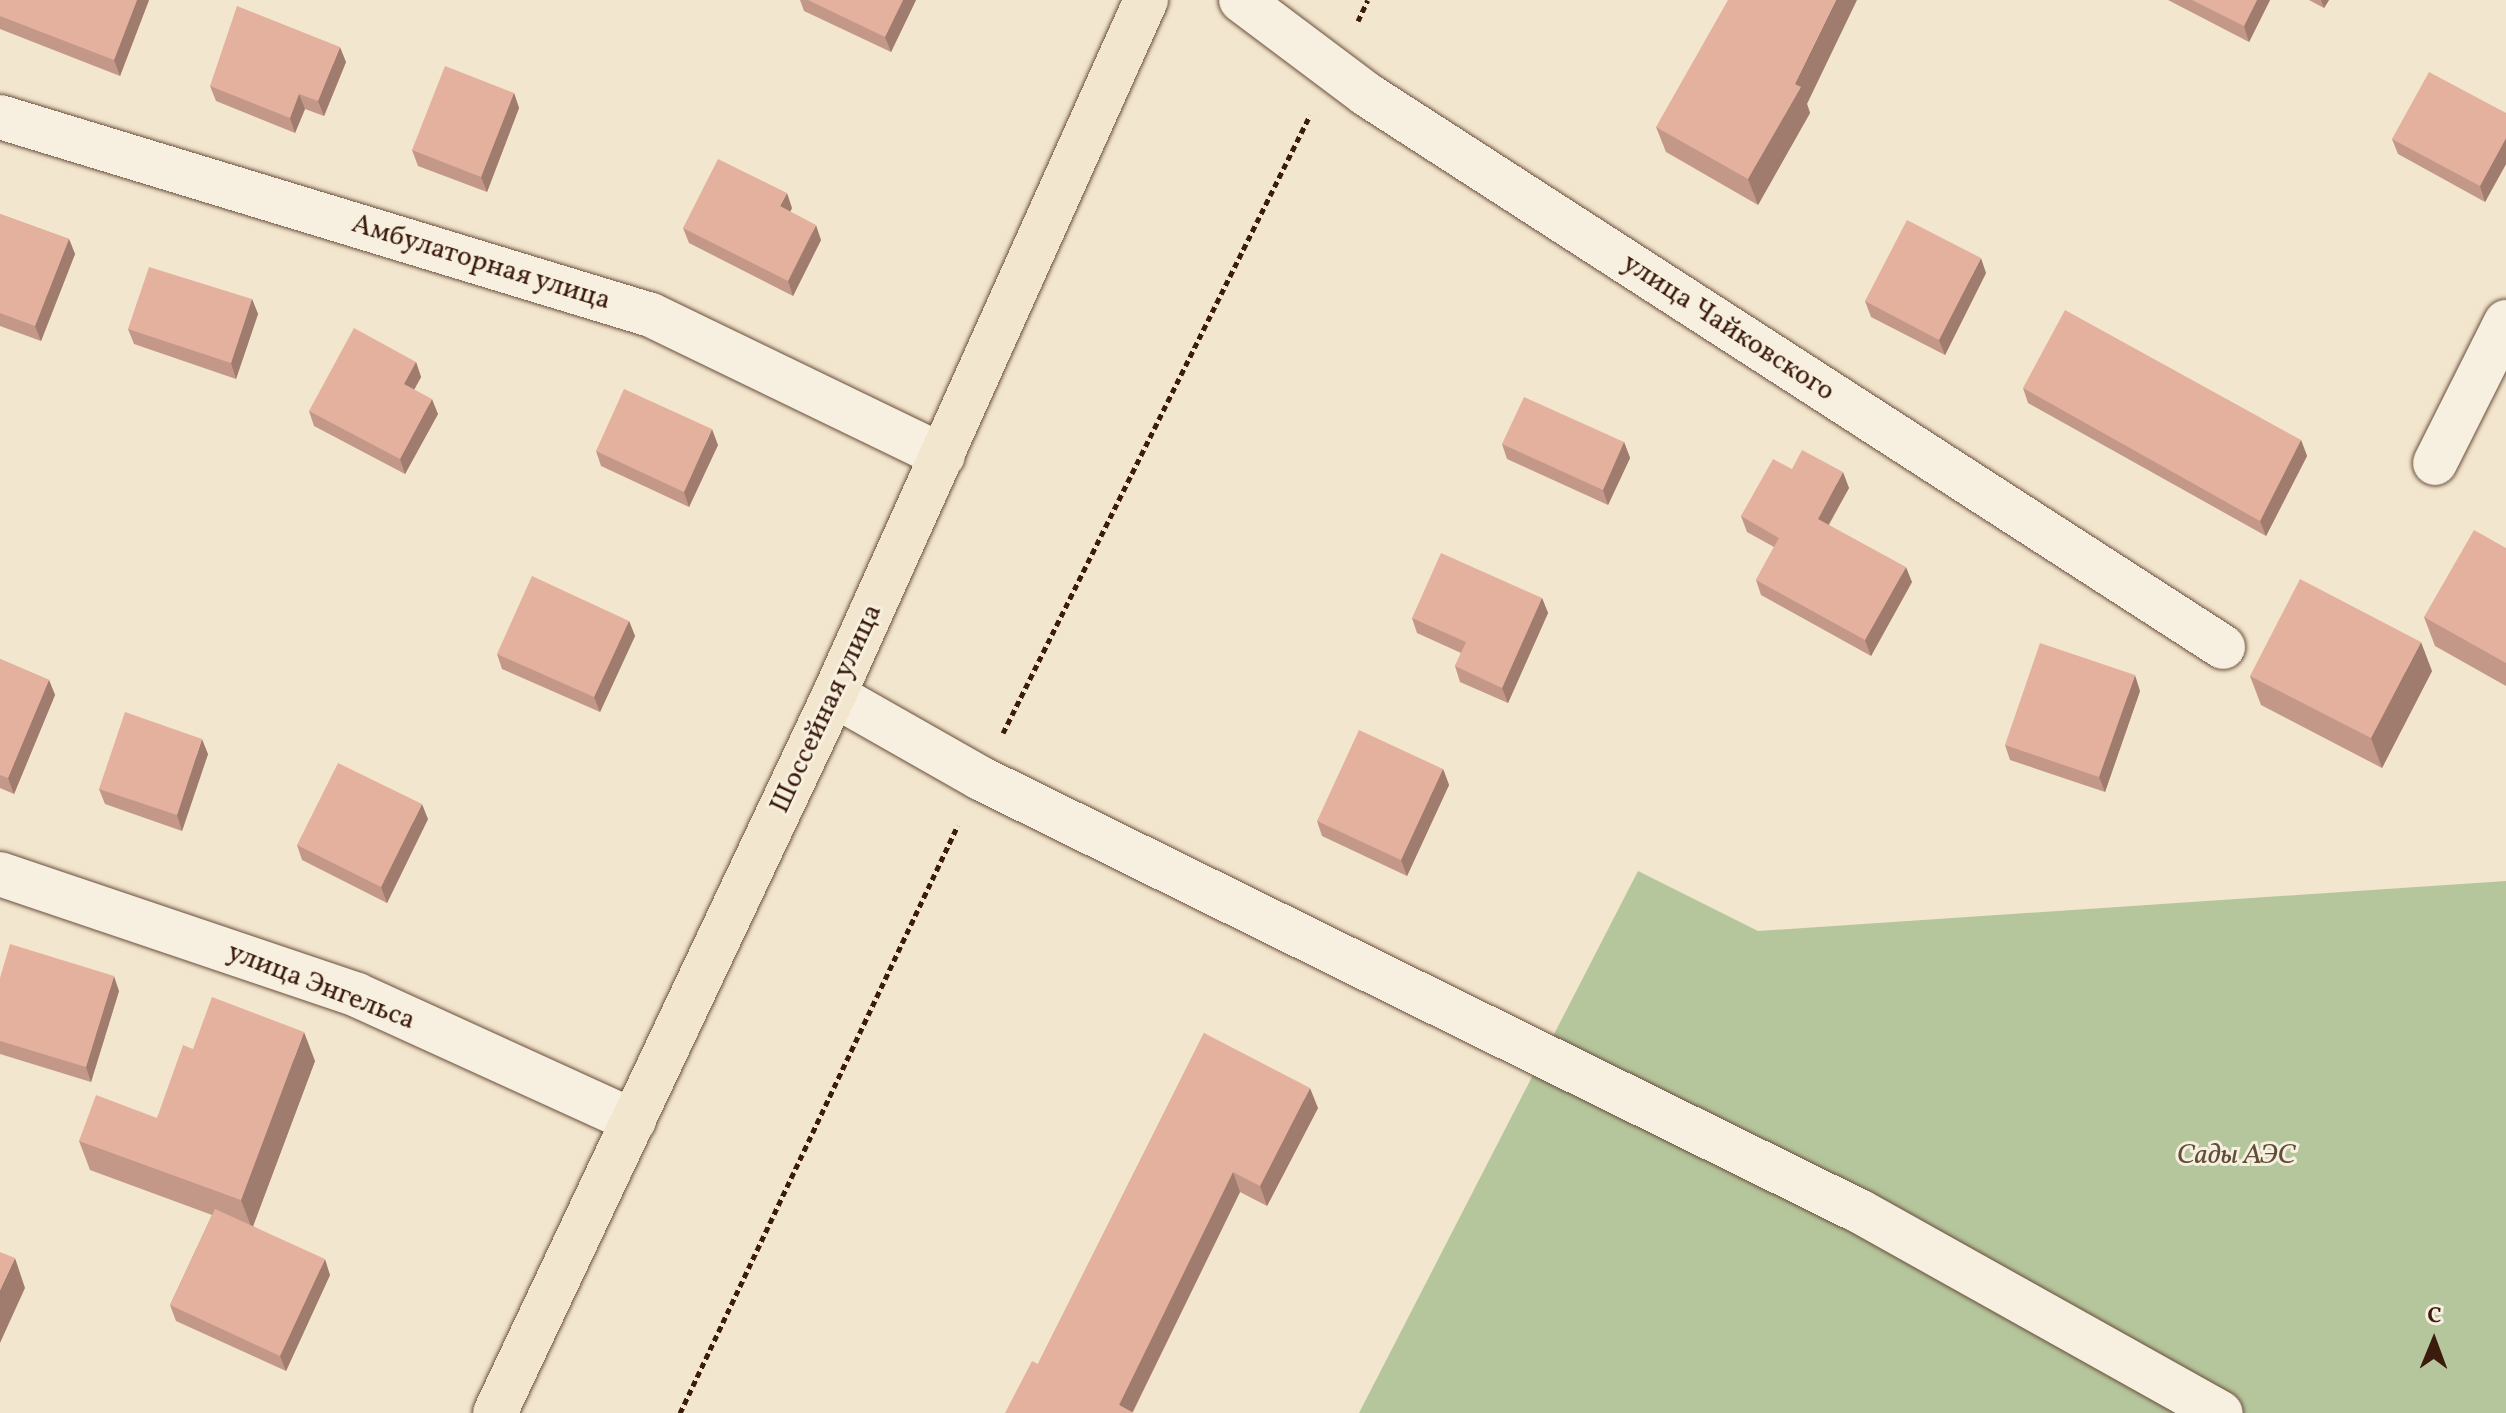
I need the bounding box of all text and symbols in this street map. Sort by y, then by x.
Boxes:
street label: Амбулаторная улица [347,207,615,319]
street label: улица Чайковского [1615,247,1841,409]
street label: Шоссейная улица [764,599,890,819]
street label: улица Энгельса [222,936,420,1038]
park label: Сады АЭС [2177,1139,2295,1173]
north arrow [2394,1301,2474,1381]
text: С [2427,1301,2442,1332]

